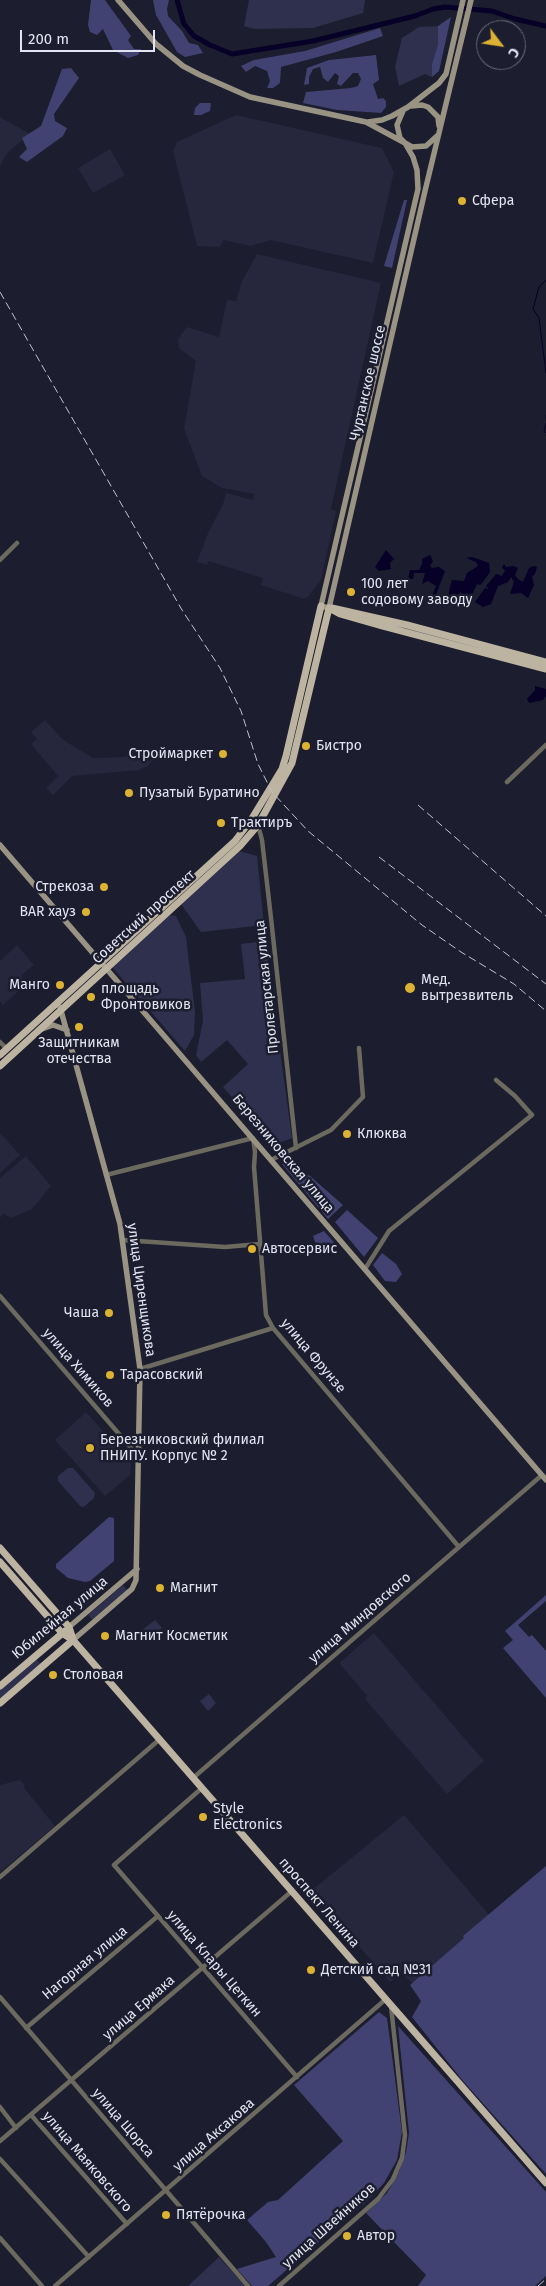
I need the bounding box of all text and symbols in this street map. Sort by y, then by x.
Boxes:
scale bar [22,20,158,52]
north arrow [476,20,526,70]
text: 200 m [28,30,69,48]
text: С [504,45,523,60]
place label: Сфера [472,193,514,209]
marker: Сфера [456,195,468,207]
street label: Чуртанское шоссе [347,324,389,442]
place label: 100 лет содовому заводу [361,576,472,608]
marker: 100 лет содовому заводу [345,586,357,598]
place label: Бистро [316,738,362,754]
marker: Бистро [300,740,312,752]
place label: Строймаркет [129,746,213,762]
marker: Строймаркет [217,748,229,760]
place label: Пузатый Буратино [139,785,260,801]
marker: Пузатый Буратино [123,787,135,799]
place label: Трактиръ [231,815,292,831]
marker: Трактиръ [215,817,227,829]
street label: Советский проспект [89,867,199,967]
place label: Стрекоза [35,879,94,895]
marker: Стрекоза [98,881,110,893]
place label: BAR хауз [20,904,76,920]
marker: BAR хауз [80,906,92,918]
street label: Пролетарская улица [252,919,282,1055]
place label: Мед. вытрезвитель [421,972,513,1004]
place label: Манго [9,977,50,993]
marker: Манго [54,979,66,991]
place label: площадь Фронтовиков [101,981,191,1014]
marker: Мед. вытрезвитель [403,981,417,995]
marker: площадь Фронтовиков [85,991,97,1003]
marker: Защитникам отечества [73,1021,85,1033]
place label: Защитникам отечества [38,1035,120,1068]
street label: Березниковская улица [228,1091,338,1217]
place label: Клюква [357,1126,407,1142]
marker: Клюква [341,1128,353,1140]
street label: улица Циренщикова [123,1222,159,1358]
place label: Автосервис [262,1241,337,1257]
marker: Автосервис [246,1243,258,1255]
place label: Чаша [64,1305,99,1321]
marker: Чаша [103,1307,115,1319]
street label: улица Фрунзе [277,1315,349,1397]
street label: улица Химиков [39,1325,117,1411]
place label: Тарасовский [120,1367,203,1383]
marker: Тарасовский [104,1369,116,1381]
place label: Березниковский филиал ПНИПУ. Корпус № 2 [100,1432,265,1464]
marker: Березниковский филиал ПНИПУ. Корпус № 2 [84,1442,96,1454]
street label: улица Миндовского [305,1569,415,1667]
street label: Юбилейная улица [9,1573,111,1663]
place label: Магнит [170,1580,218,1596]
marker: Магнит [154,1582,166,1594]
place label: Магнит Косметик [115,1628,228,1644]
marker: Магнит Косметик [99,1630,111,1642]
place label: Столовая [63,1667,123,1683]
marker: Столовая [47,1669,59,1681]
place label: Style Electronics [213,1801,282,1834]
marker: Style Electronics [197,1811,209,1823]
street label: проспект Ленина [275,1854,363,1952]
street label: улица Клары Цеткин [163,1907,265,2021]
street label: Нагорная улица [39,1923,131,2003]
place label: Детский сад №31 [321,1962,431,1978]
marker: Детский сад №31 [305,1964,317,1976]
street label: улица Ермака [99,1972,179,2044]
street label: улица Щорса [88,2085,158,2161]
street label: улица Аксакова [170,2095,258,2175]
street label: улица Маяковского [39,2108,135,2216]
street label: улица Швейников [279,2180,379,2272]
place label: Пятёрочка [176,2207,246,2223]
marker: Пятёрочка [160,2209,172,2221]
place label: Автор [357,2228,395,2244]
marker: Автор [341,2230,353,2242]

